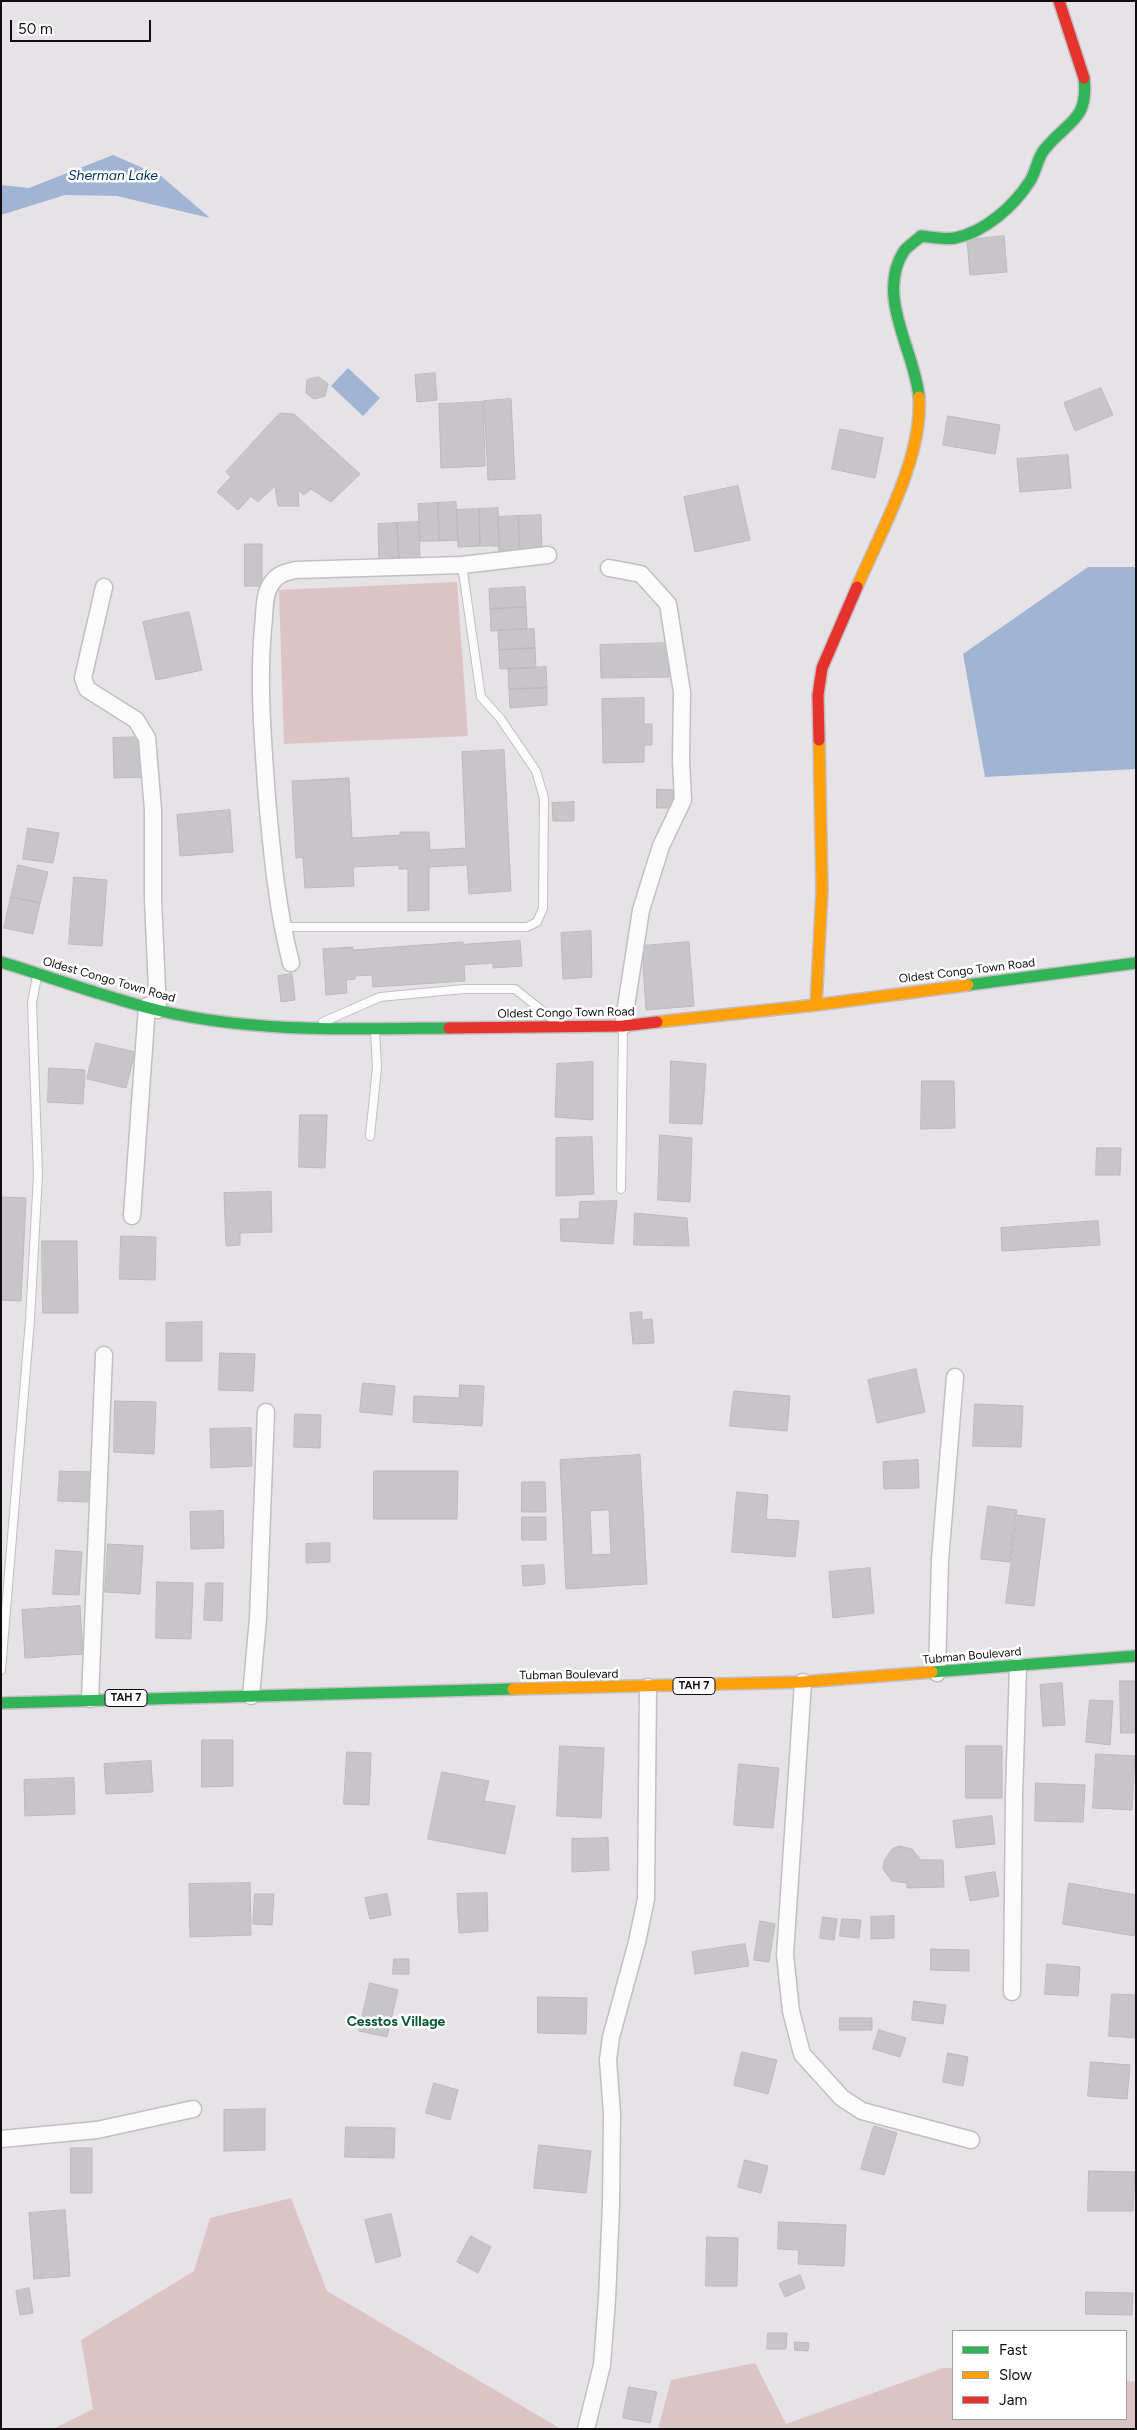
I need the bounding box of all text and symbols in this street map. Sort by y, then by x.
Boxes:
scale bar [12,10,154,42]
text: 50 m [18,20,53,38]
water label: Sherman Lake [68,168,158,184]
street label: Oldest Congo Town Road [41,954,177,1006]
street label: Oldest Congo Town Road [898,955,1036,987]
street label: Oldest Congo Town Road [497,1005,635,1021]
street label: Tubman Boulevard [922,1645,1022,1667]
street label: Tubman Boulevard [519,1667,619,1683]
road number: TAH 7 [673,1678,715,1694]
road number: TAH 7 [105,1690,147,1706]
district label: Cesstos Village [347,2014,445,2030]
legend [952,2330,1127,2420]
text: Fast [999,2341,1027,2359]
text: Slow [999,2366,1032,2384]
text: Jam [999,2391,1027,2409]

